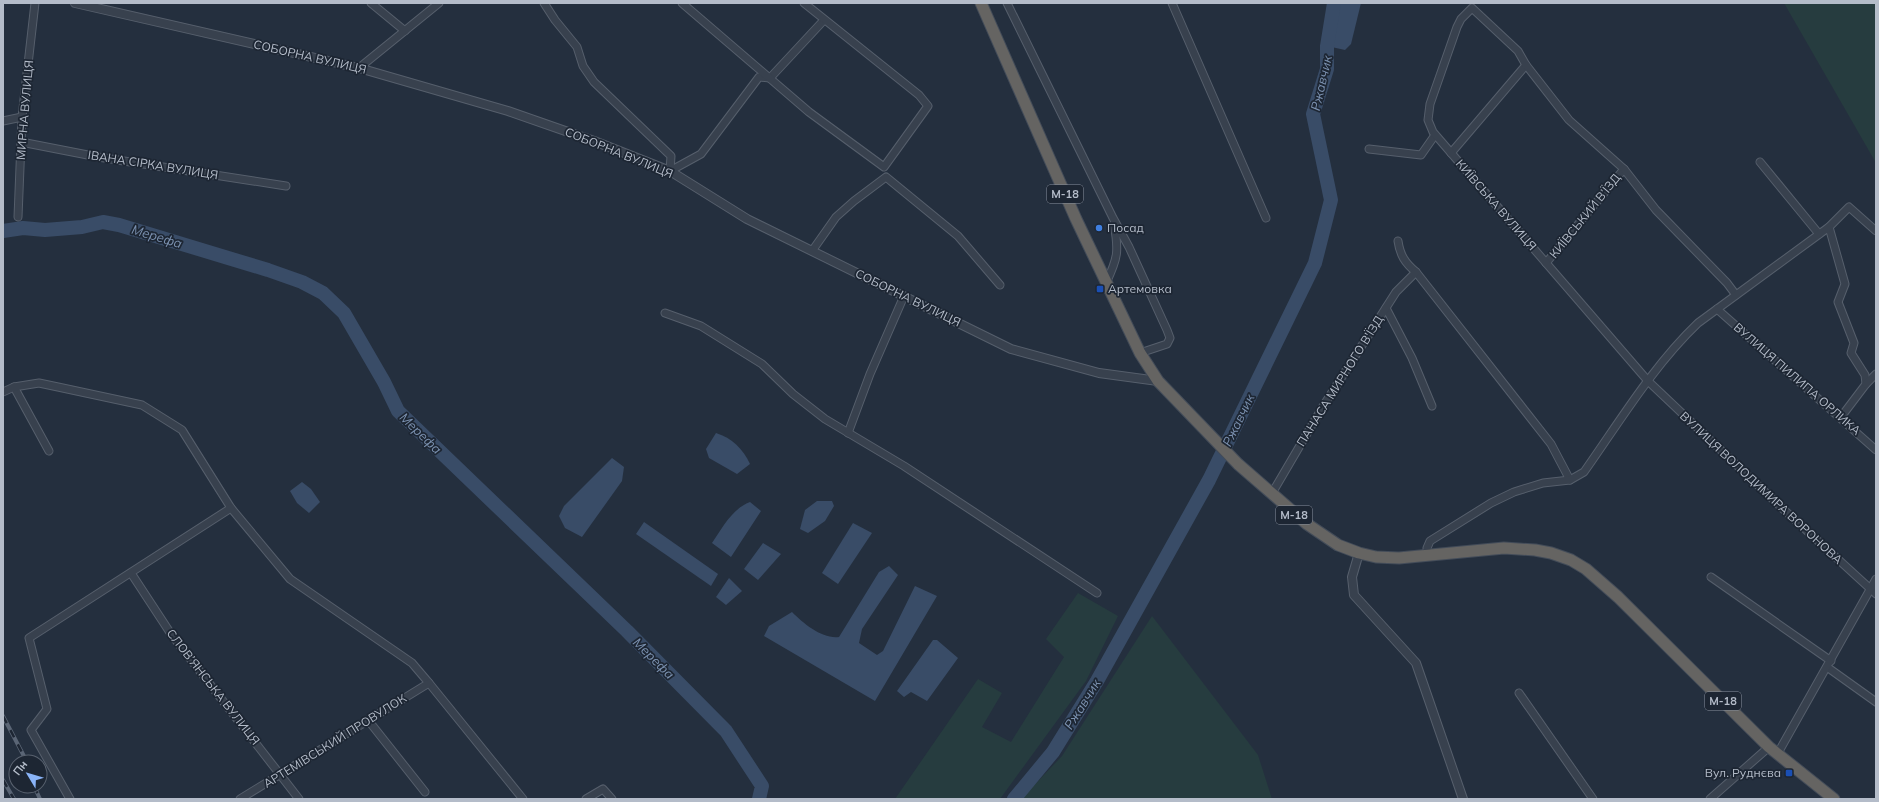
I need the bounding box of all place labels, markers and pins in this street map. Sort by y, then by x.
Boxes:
place label: Посад [1107,220,1144,235]
marker: Посад [1094,223,1104,233]
place label: Артемовка [1108,281,1172,296]
marker: Артемовка [1095,284,1105,294]
place label: Вул. Руднєва [1705,765,1781,780]
marker: Вул. Руднєва [1784,768,1794,778]

